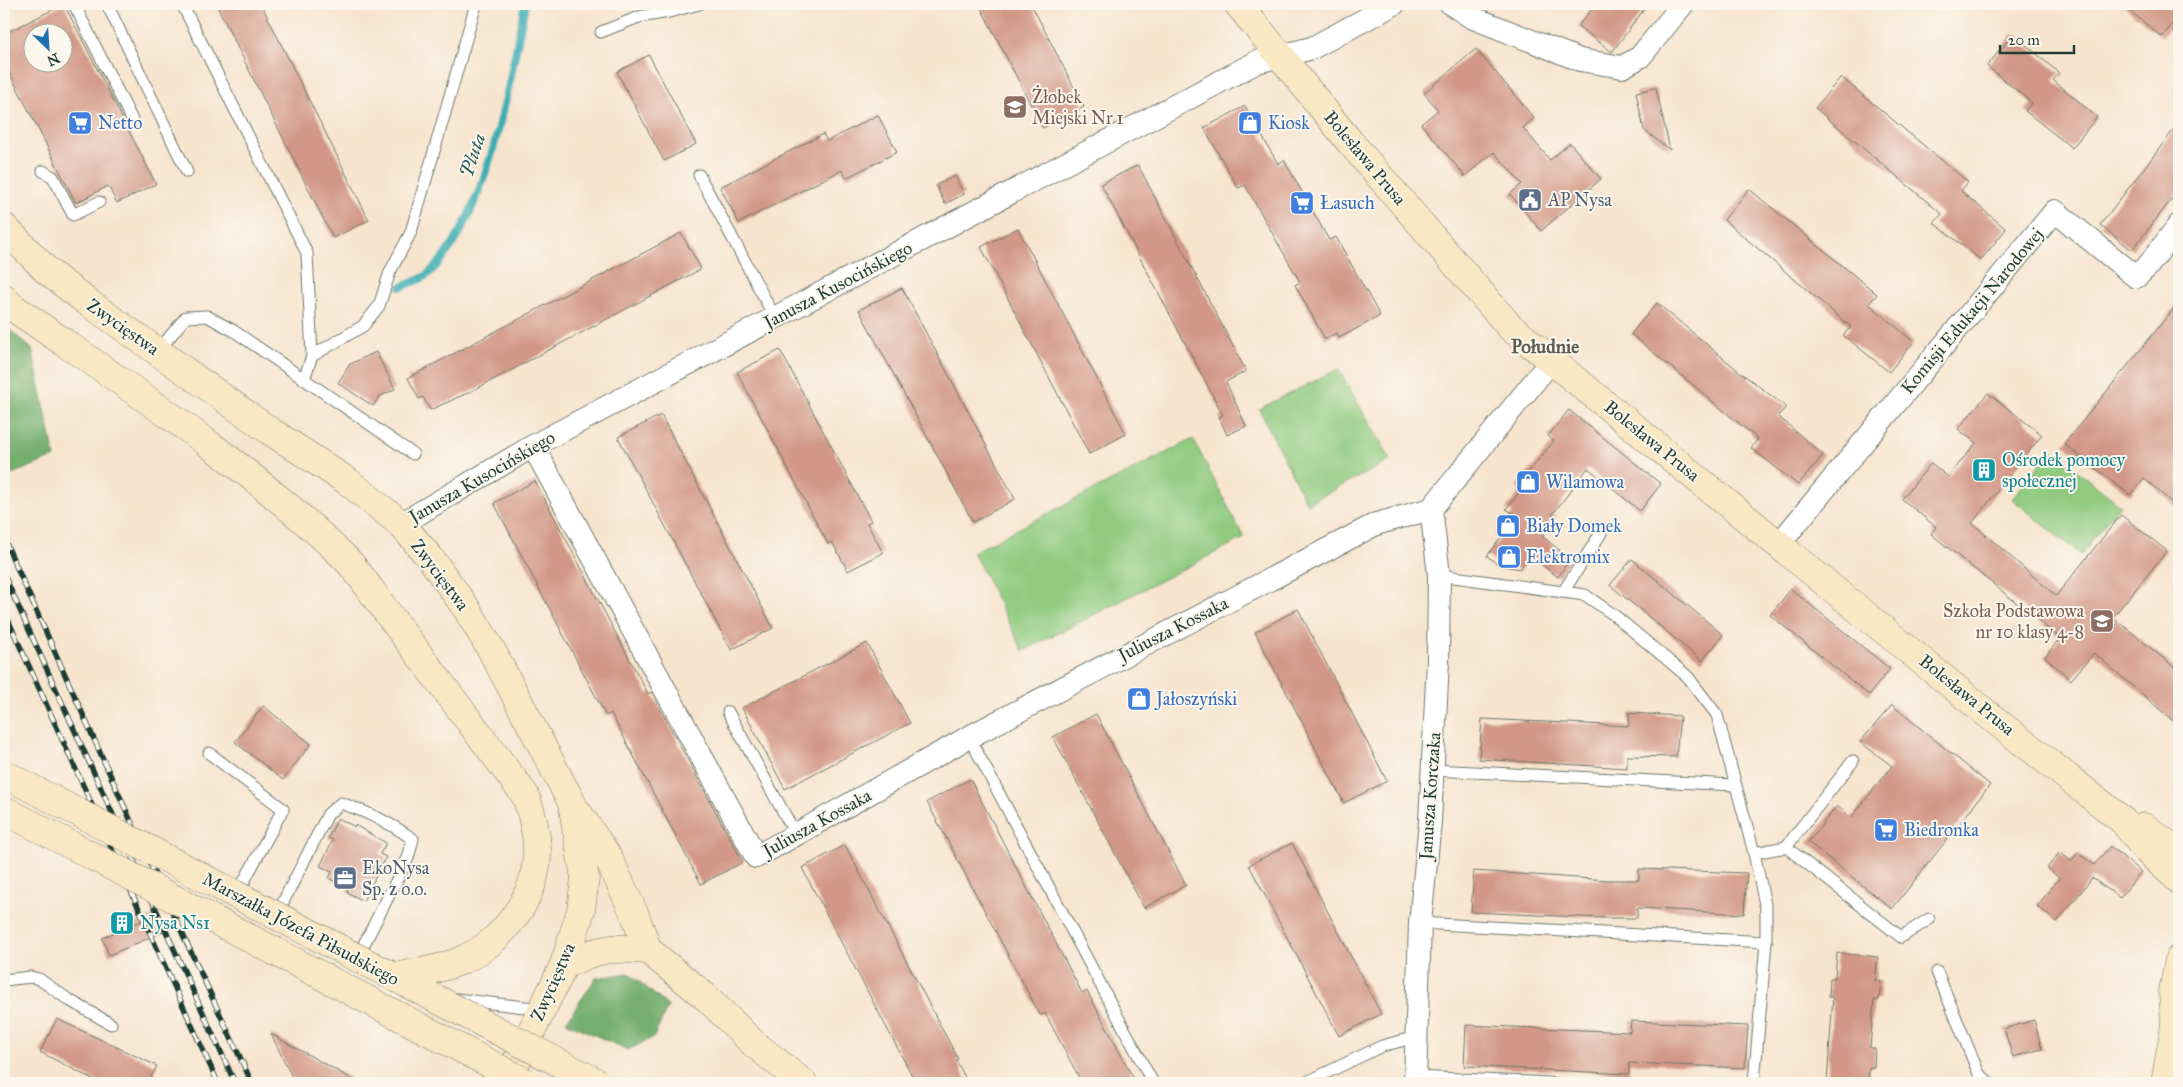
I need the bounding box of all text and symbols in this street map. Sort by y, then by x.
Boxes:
north arrow [22,22,72,72]
scale bar [2000,22,2074,54]
text: 20 m [2008,31,2040,49]
text: N [44,49,62,70]
place label: Żłobek Miejski Nr 1 [1032,85,1124,129]
school or university icon: Żłobek Miejski Nr 1 [1002,94,1028,120]
street label: Bolesława Prusa [1319,106,1411,210]
supermarket icon: Netto [67,110,93,136]
shop icon: Kiosk [1237,110,1263,136]
place label: Netto [98,112,142,134]
place label: Kiosk [1268,112,1310,134]
water label: Pluta [455,130,490,180]
public building icon: AP Nysa [1517,187,1543,213]
place label: AP Nysa [1547,189,1612,211]
supermarket icon: Łasuch [1289,190,1315,216]
place label: Łasuch [1320,192,1375,214]
street label: Komisji Edukacji Narodowej [1896,224,2048,398]
street label: Janusza Kusocińskiego [758,237,916,335]
street label: Zwycięstwa [83,294,164,360]
district label: Południe [1511,335,1579,358]
street label: Bolesława Prusa [1600,396,1704,486]
street label: Janusza Kusocińskiego [403,426,559,530]
place label: Ośrodek pomocy społecznej [2002,449,2126,492]
building icon: Ośrodek pomocy społecznej [1971,457,1997,483]
shop icon: Wilamowa [1515,469,1541,495]
place label: Wilamowa [1546,471,1624,493]
shop icon: Biały Domek [1495,513,1521,539]
place label: Biały Domek [1526,515,1622,537]
street label: Zwycięstwa [406,535,474,615]
shop icon: Elektromix [1496,544,1522,570]
place label: Elektromix [1526,546,1610,568]
street label: Juliusza Kossaka [1113,592,1233,668]
place label: Szkoła Podstawowa nr 10 klasy 4-8 [1943,600,2084,643]
school or university icon: Szkoła Podstawowa nr 10 klasy 4-8 [2089,608,2115,634]
street label: Bolesława Prusa [1915,650,2019,740]
shop icon: Jałoszyński [1126,686,1152,712]
place label: Jałoszyński [1154,688,1237,711]
street label: Janusza Korczaka [1414,731,1446,863]
street label: Juliusza Kossaka [757,784,876,864]
supermarket icon: Biedronka [1873,817,1899,843]
place label: Biedronka [1904,819,1979,841]
place label: EkoNysa Sp. z o.o. [362,857,430,900]
office icon: EkoNysa Sp. z o.o. [332,865,358,891]
street label: Marszałka Józefa Piłsudskiego [198,868,403,991]
building icon: Nysa Ns1 [109,910,135,936]
place label: Nysa Ns1 [140,912,210,934]
street label: Zwycięstwa [526,939,580,1025]

